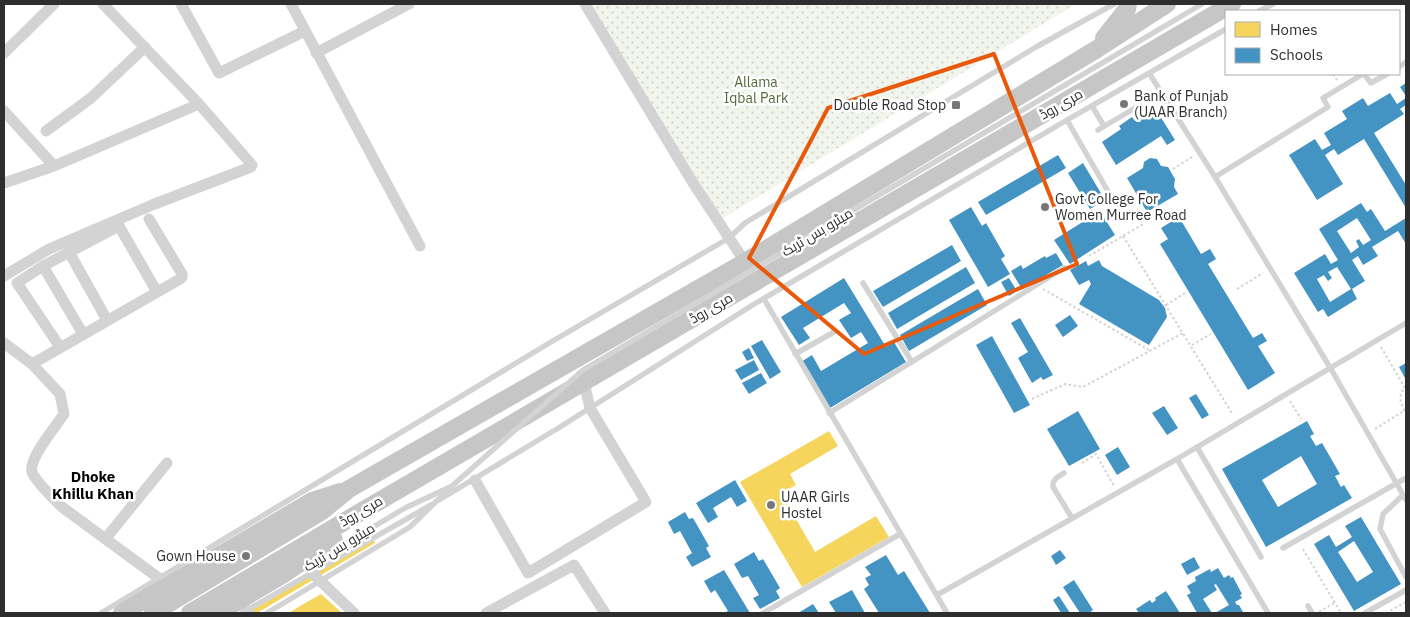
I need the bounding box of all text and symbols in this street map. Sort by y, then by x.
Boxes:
legend [1225,10,1400,75]
text: Homes [1270,20,1318,39]
text: Schools [1270,45,1323,64]
park label: Allama Iqbal Park [724,73,789,107]
street label: مری روڈ [1036,84,1086,124]
place label: Bank of Punjab (UAAR Branch) [1134,87,1228,121]
place label: Double Road Stop [833,96,946,114]
marker: Bank of Punjab (UAAR Branch) [1118,98,1130,110]
marker: Double Road Stop [950,99,962,111]
place label: Govt College For Women Murree Road [1055,190,1187,224]
marker: Govt College For Women Murree Road [1039,201,1051,213]
street label: میٹرو بس ٹریک [778,204,856,260]
street label: مری روڈ [686,288,736,328]
district label: Dhoke Khillu Khan [52,467,134,503]
place label: UAAR Girls Hostel [781,488,850,522]
street label: مری روڈ [336,491,386,531]
marker: UAAR Girls Hostel [765,499,777,511]
street label: میٹرو بس ٹریک [300,519,378,575]
place label: Gown House [156,547,236,565]
marker: Gown House [240,550,252,562]

